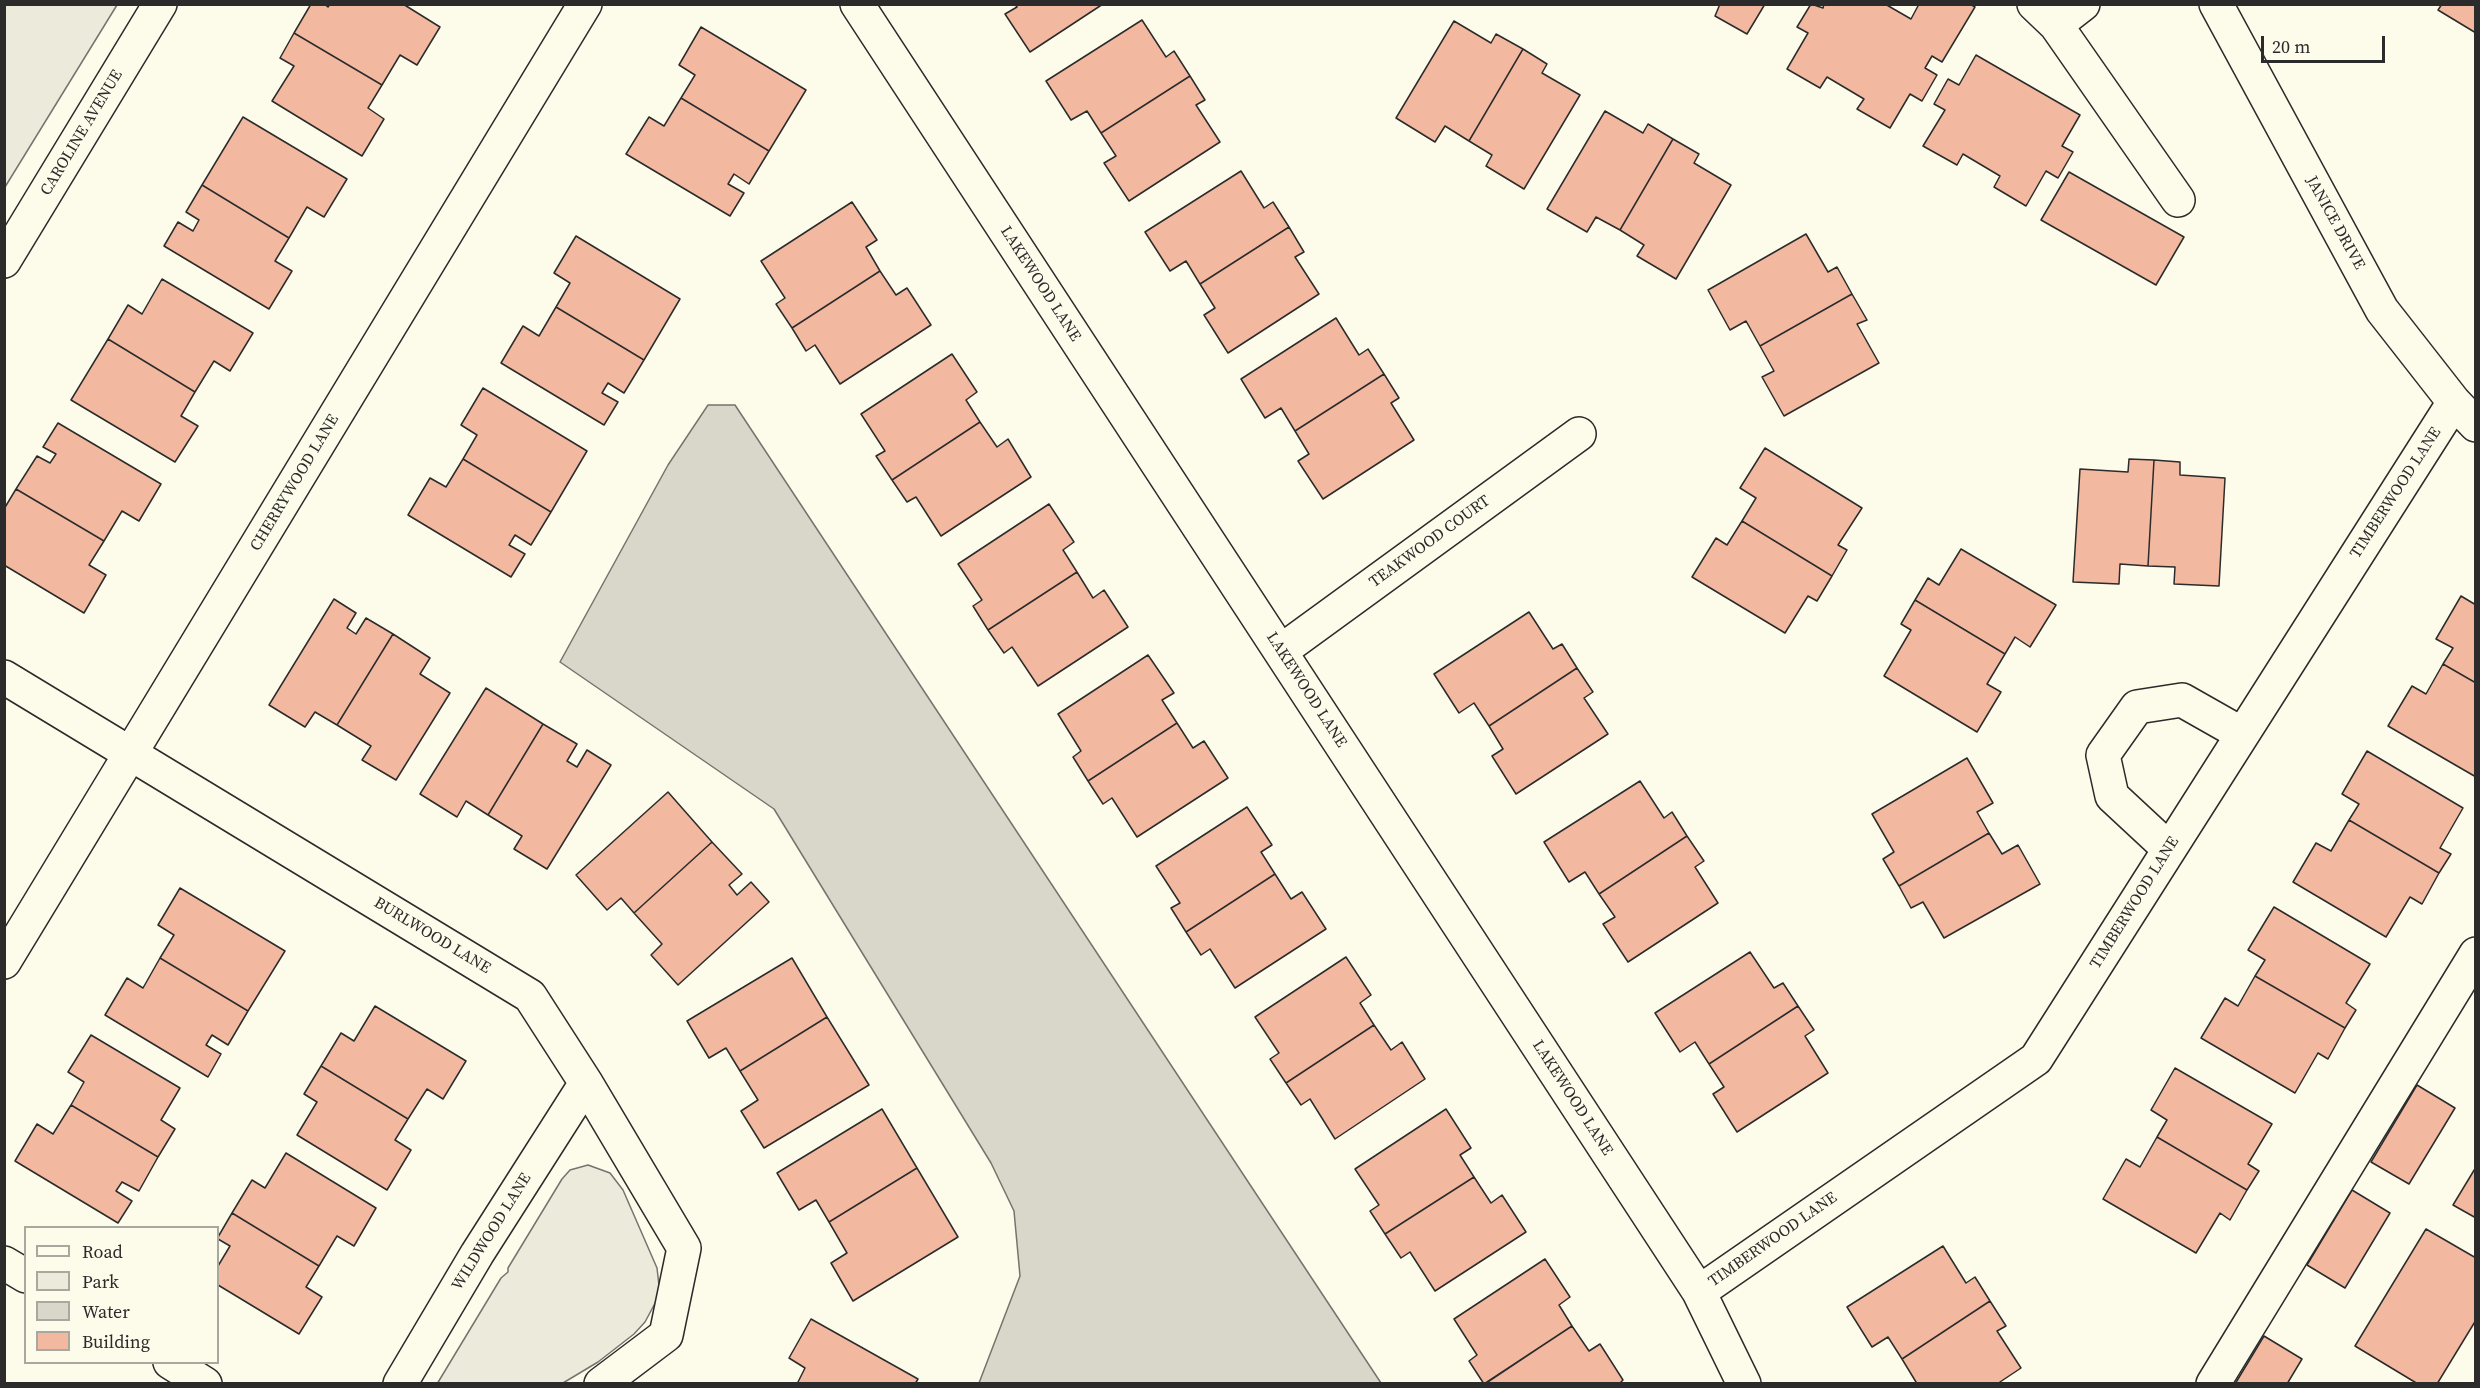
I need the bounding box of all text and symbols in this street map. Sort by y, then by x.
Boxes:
scale bar [2264,24,2388,62]
text: 20 m [2272,34,2310,59]
street label: CAROLINE AVENUE [37,67,127,199]
street label: JANICE DRIVE [2301,173,2369,273]
street label: LAKEWOOD LANE [996,223,1084,345]
street label: CHERRYWOOD LANE [247,411,343,555]
street label: TIMBERWOOD LANE [2346,424,2446,562]
street label: TEAKWOOD COURT [1366,492,1494,592]
street label: LAKEWOOD LANE [1262,629,1350,751]
street label: TIMBERWOOD LANE [2086,833,2184,973]
street label: BURLWOOD LANE [370,894,494,978]
street label: LAKEWOOD LANE [1528,1037,1616,1159]
street label: WILDWOOD LANE [448,1170,536,1294]
street label: TIMBERWOOD LANE [1705,1188,1841,1292]
legend [24,1226,219,1364]
text: Road [82,1239,123,1264]
text: Park [82,1269,119,1294]
text: Water [82,1299,130,1324]
text: Building [82,1329,150,1354]

